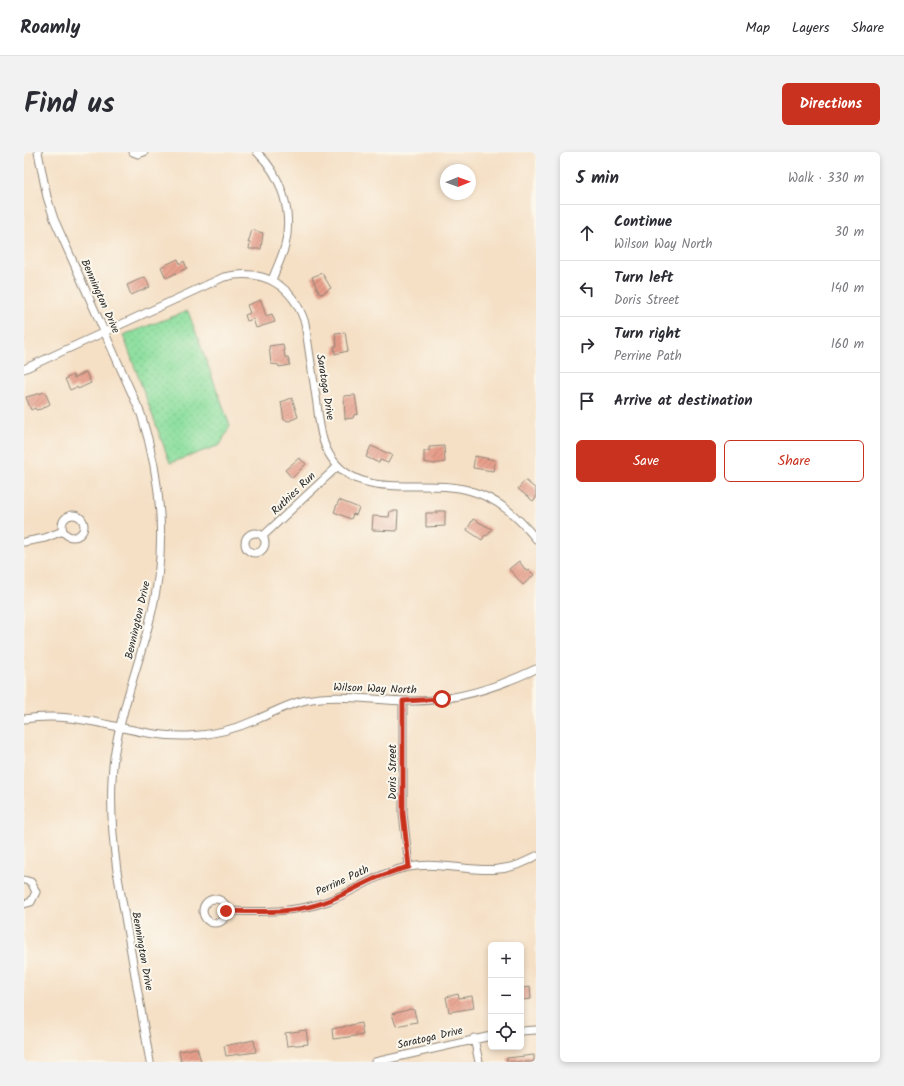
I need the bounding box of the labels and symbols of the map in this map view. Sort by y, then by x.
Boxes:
north arrow [440,164,476,200]
street label: Bennington Drive [76,256,125,337]
street label: Saratoga Drive [311,353,339,422]
street label: Ruthies Run [267,468,320,520]
street label: Bennington Drive [120,579,156,661]
street label: Wilson Way North [333,679,417,699]
route start [433,690,451,708]
street label: Doris Street [384,744,402,800]
street label: Perrine Path [313,861,372,901]
route end [217,902,235,920]
street label: Bennington Drive [126,910,158,992]
street label: Saratoga Drive [396,1022,465,1054]

